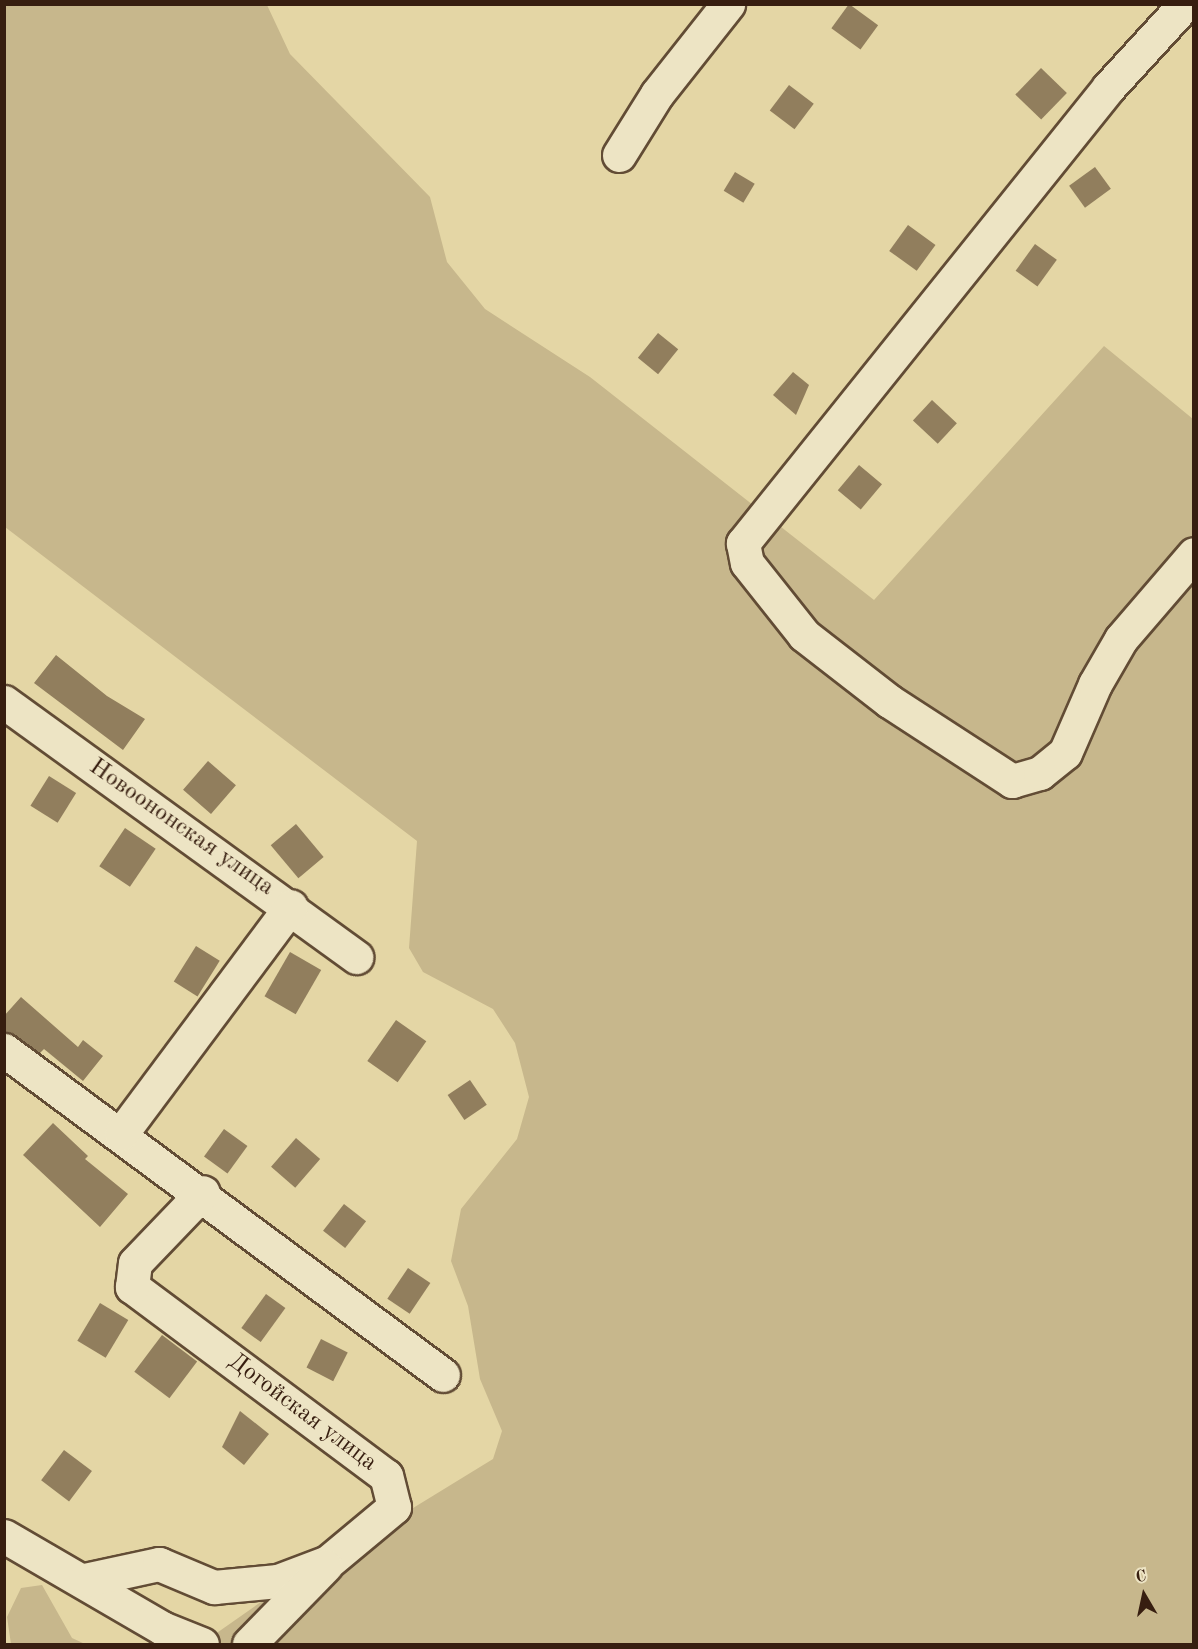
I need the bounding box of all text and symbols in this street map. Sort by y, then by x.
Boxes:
street label: Новоононская улица [83,753,279,903]
street label: Догойская улица [222,1348,382,1478]
north arrow [1114,1565,1174,1625]
text: С [1135,1568,1148,1586]

